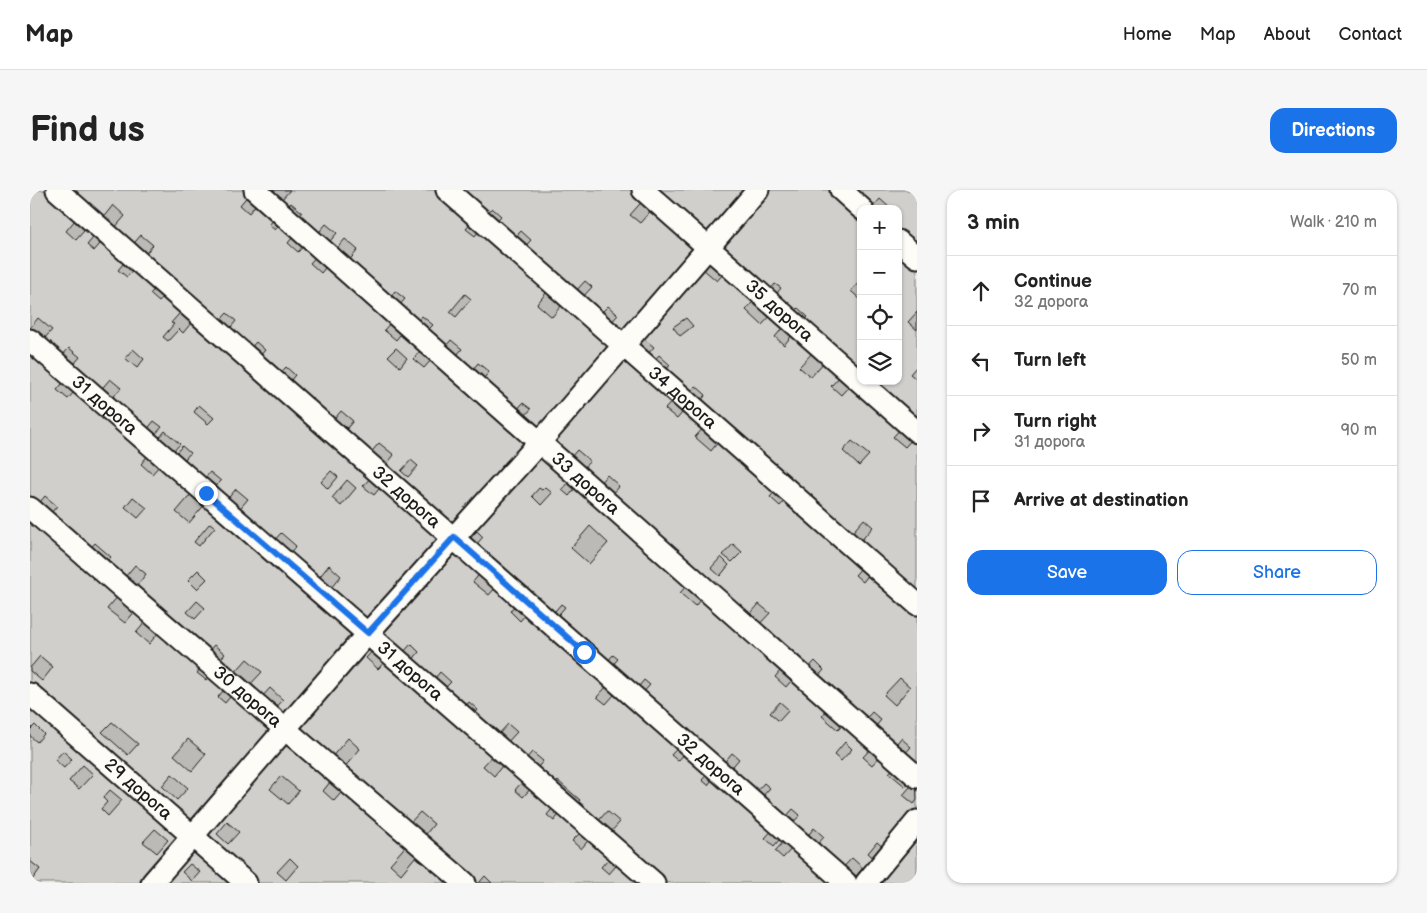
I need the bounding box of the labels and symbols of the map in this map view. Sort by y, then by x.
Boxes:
street label: 35 дорога [741,275,818,347]
street label: 34 дорога [644,362,721,434]
street label: 31 дорога [67,371,142,440]
street label: 33 дорога [547,448,624,520]
street label: 32 дорога [368,462,445,533]
route end [195,482,218,505]
street label: 31 дорога [373,637,447,706]
route start [573,641,596,664]
street label: 30 дорога [209,662,286,733]
street label: 32 дорога [672,729,749,800]
street label: 29 дорога [100,754,176,825]

